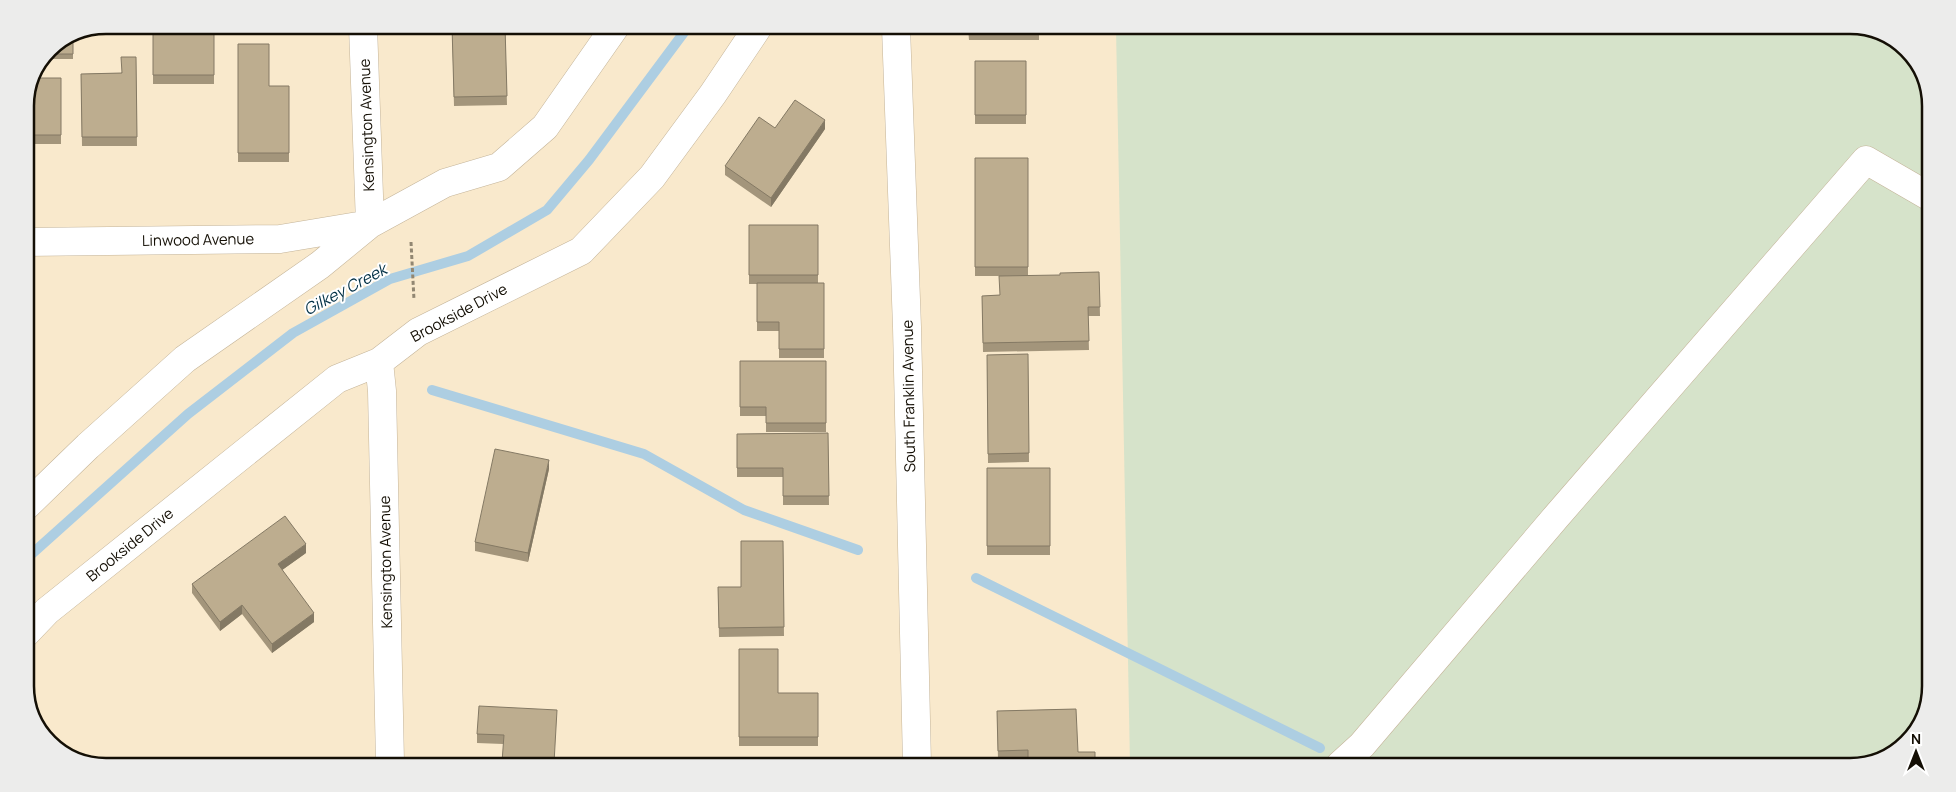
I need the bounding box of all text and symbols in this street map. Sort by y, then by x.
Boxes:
street label: Kensington Avenue [354,58,379,192]
street label: Linwood Avenue [142,228,255,251]
water label: Gilkey Creek [300,257,392,320]
street label: Brookside Drive [407,278,511,347]
street label: South Franklin Avenue [897,319,920,472]
street label: Kensington Avenue [374,495,397,629]
street label: Brookside Drive [82,503,178,586]
north arrow [1891,727,1941,777]
text: N [1911,729,1921,748]

